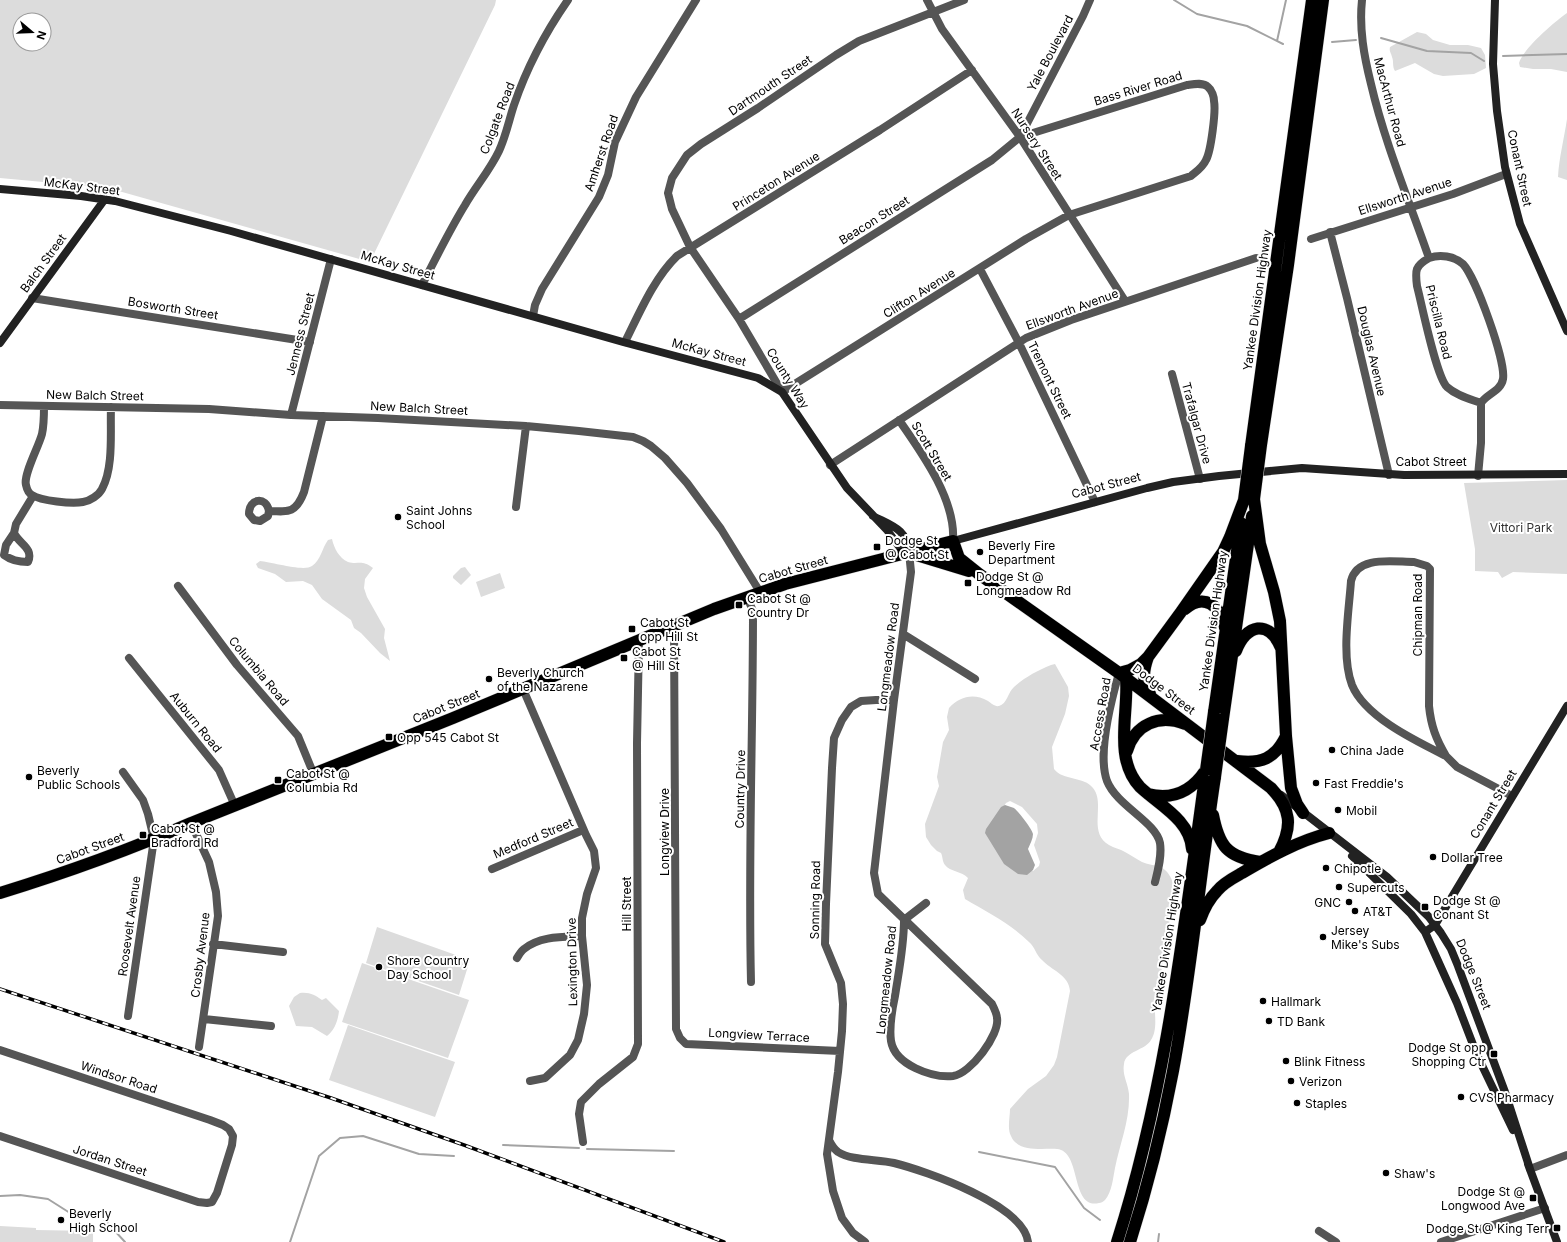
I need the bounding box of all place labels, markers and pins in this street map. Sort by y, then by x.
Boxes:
place label: Saint Johns School [406,503,472,532]
marker: Saint Johns School [393,512,403,522]
place label: Dodge St @ Cabot St [885,533,949,562]
place label: Beverly Fire Department [988,538,1055,567]
marker: Dodge St @ Cabot St [872,542,882,552]
marker: Beverly Fire Department [975,547,985,557]
place label: Dodge St @ Longmeadow Rd [976,569,1071,598]
marker: Dodge St @ Longmeadow Rd [963,578,973,588]
place label: Cabot St @ Country Dr [747,591,811,620]
marker: Cabot St @ Country Dr [734,600,744,610]
place label: Cabot St opp Hill St [640,615,698,644]
marker: Cabot St opp Hill St [627,624,637,634]
place label: Cabot St @ Hill St [632,644,681,673]
marker: Cabot St @ Hill St [619,653,629,663]
place label: Beverly Church of the Nazarene [497,665,588,694]
marker: Beverly Church of the Nazarene [484,674,494,684]
place label: Opp 545 Cabot St [397,730,499,745]
marker: Opp 545 Cabot St [384,732,394,742]
place label: China Jade [1340,743,1404,758]
marker: China Jade [1327,745,1337,755]
place label: Beverly Public Schools [37,763,120,792]
place label: Cabot St @ Columbia Rd [286,766,358,795]
marker: Beverly Public Schools [24,772,34,782]
marker: Cabot St @ Columbia Rd [273,775,283,785]
place label: Fast Freddie's [1324,776,1404,791]
marker: Fast Freddie's [1311,778,1321,788]
place label: Mobil [1346,803,1377,818]
marker: Mobil [1333,805,1343,815]
place label: Cabot St @ Bradford Rd [151,821,219,850]
marker: Cabot St @ Bradford Rd [138,830,148,840]
place label: Dollar Tree [1441,850,1503,865]
marker: Dollar Tree [1428,852,1438,862]
place label: Chipotle [1334,861,1381,876]
marker: Chipotle [1321,863,1331,873]
place label: Supercuts [1347,880,1405,895]
marker: Supercuts [1334,882,1344,892]
place label: Dodge St @ Conant St [1433,893,1501,922]
place label: GNC [1314,895,1341,910]
marker: GNC [1344,897,1354,907]
marker: Dodge St @ Conant St [1420,902,1430,912]
place label: AT&T [1363,904,1393,919]
marker: AT&T [1350,906,1360,916]
place label: Jersey Mike's Subs [1331,923,1400,952]
marker: Jersey Mike's Subs [1318,932,1328,942]
place label: Shore Country Day School [387,953,469,982]
marker: Shore Country Day School [374,962,384,972]
place label: Hallmark [1271,994,1321,1009]
marker: Hallmark [1258,996,1268,1006]
place label: TD Bank [1277,1014,1325,1029]
marker: TD Bank [1264,1016,1274,1026]
place label: Dodge St opp Shopping Ctr [1408,1040,1486,1069]
marker: Dodge St opp Shopping Ctr [1489,1049,1499,1059]
place label: Blink Fitness [1294,1054,1365,1069]
marker: Blink Fitness [1281,1056,1291,1066]
place label: Verizon [1299,1074,1342,1089]
marker: Verizon [1286,1076,1296,1086]
place label: CVS Pharmacy [1469,1090,1554,1105]
marker: CVS Pharmacy [1456,1092,1466,1102]
place label: Staples [1305,1096,1347,1111]
marker: Staples [1292,1098,1302,1108]
place label: Shaw's [1394,1166,1435,1181]
marker: Shaw's [1381,1168,1391,1178]
place label: Dodge St @ Longwood Ave [1441,1184,1525,1213]
marker: Dodge St @ Longwood Ave [1528,1193,1538,1203]
place label: Beverly High School [69,1206,138,1235]
marker: Beverly High School [56,1215,66,1225]
place label: Dodge St @ King Terr [1426,1221,1549,1236]
marker: Dodge St @ King Terr [1552,1223,1562,1233]

